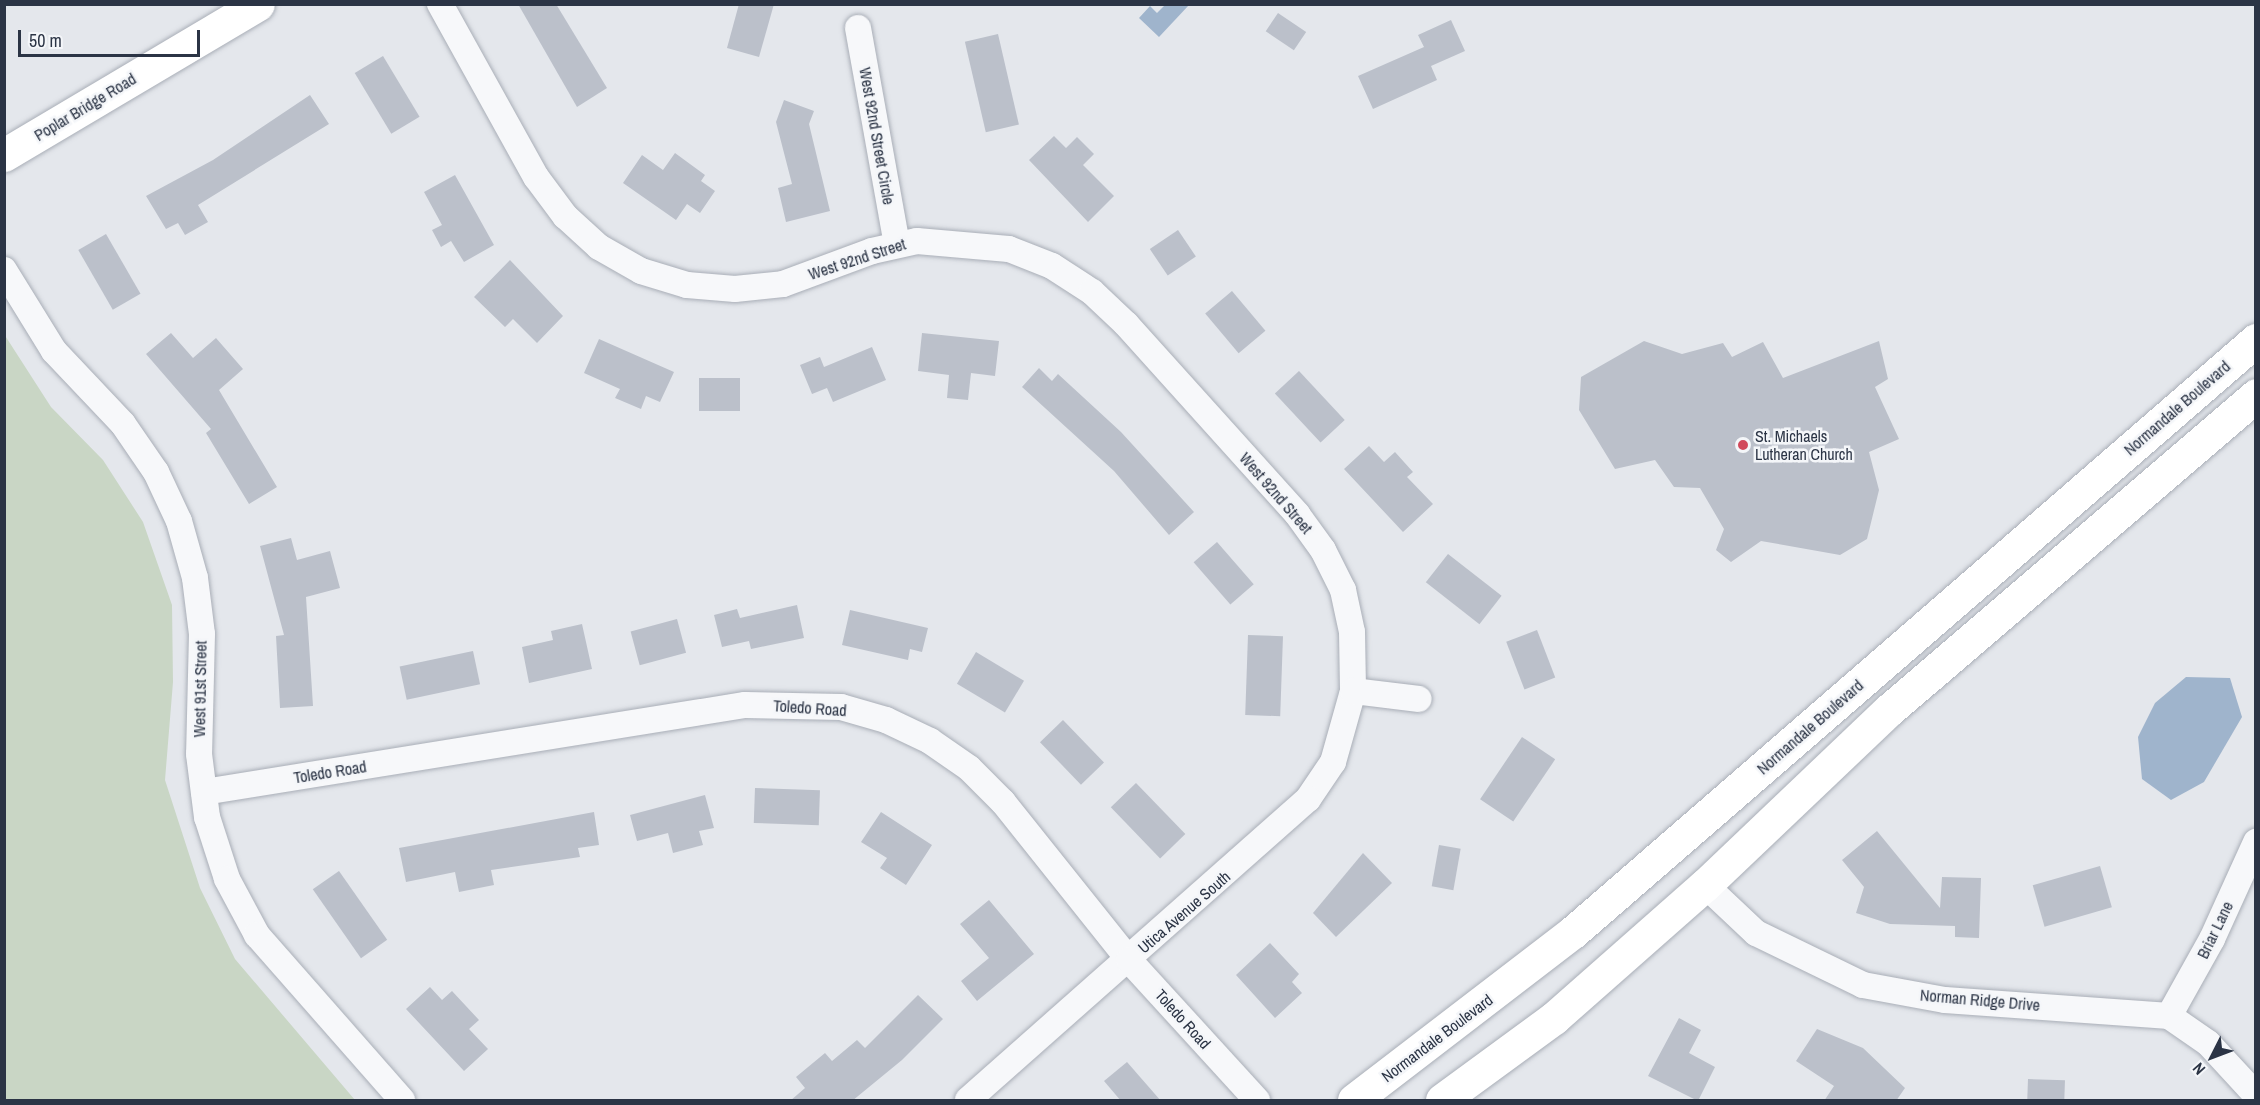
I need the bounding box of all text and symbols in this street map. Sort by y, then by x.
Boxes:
scale bar [21,18,202,56]
text: 50 m [29,28,62,53]
street label: West 92nd Street Circle [855,66,899,206]
street label: Poplar Bridge Road [31,69,139,145]
street label: West 92nd Street [806,234,908,284]
street label: Normandale Boulevard [2120,357,2234,459]
place label: St. Michaels Lutheran Church [1755,426,1853,464]
marker: St. Michaels Lutheran Church [1736,438,1750,452]
street label: West 92nd Street [1236,449,1316,537]
street label: West 91st Street [190,640,210,738]
street label: Normandale Boulevard [1753,676,1867,778]
street label: Toledo Road [773,696,847,720]
street label: Toledo Road [292,757,368,787]
street label: Utica Avenue South [1134,867,1234,957]
street label: Briar Lane [2193,898,2237,962]
street label: Toledo Road [1151,985,1215,1053]
street label: Norman Ridge Drive [1919,985,2041,1015]
street label: Normandale Boulevard [1378,990,1496,1086]
north arrow [2182,1027,2242,1087]
text: N [2187,1058,2210,1080]

